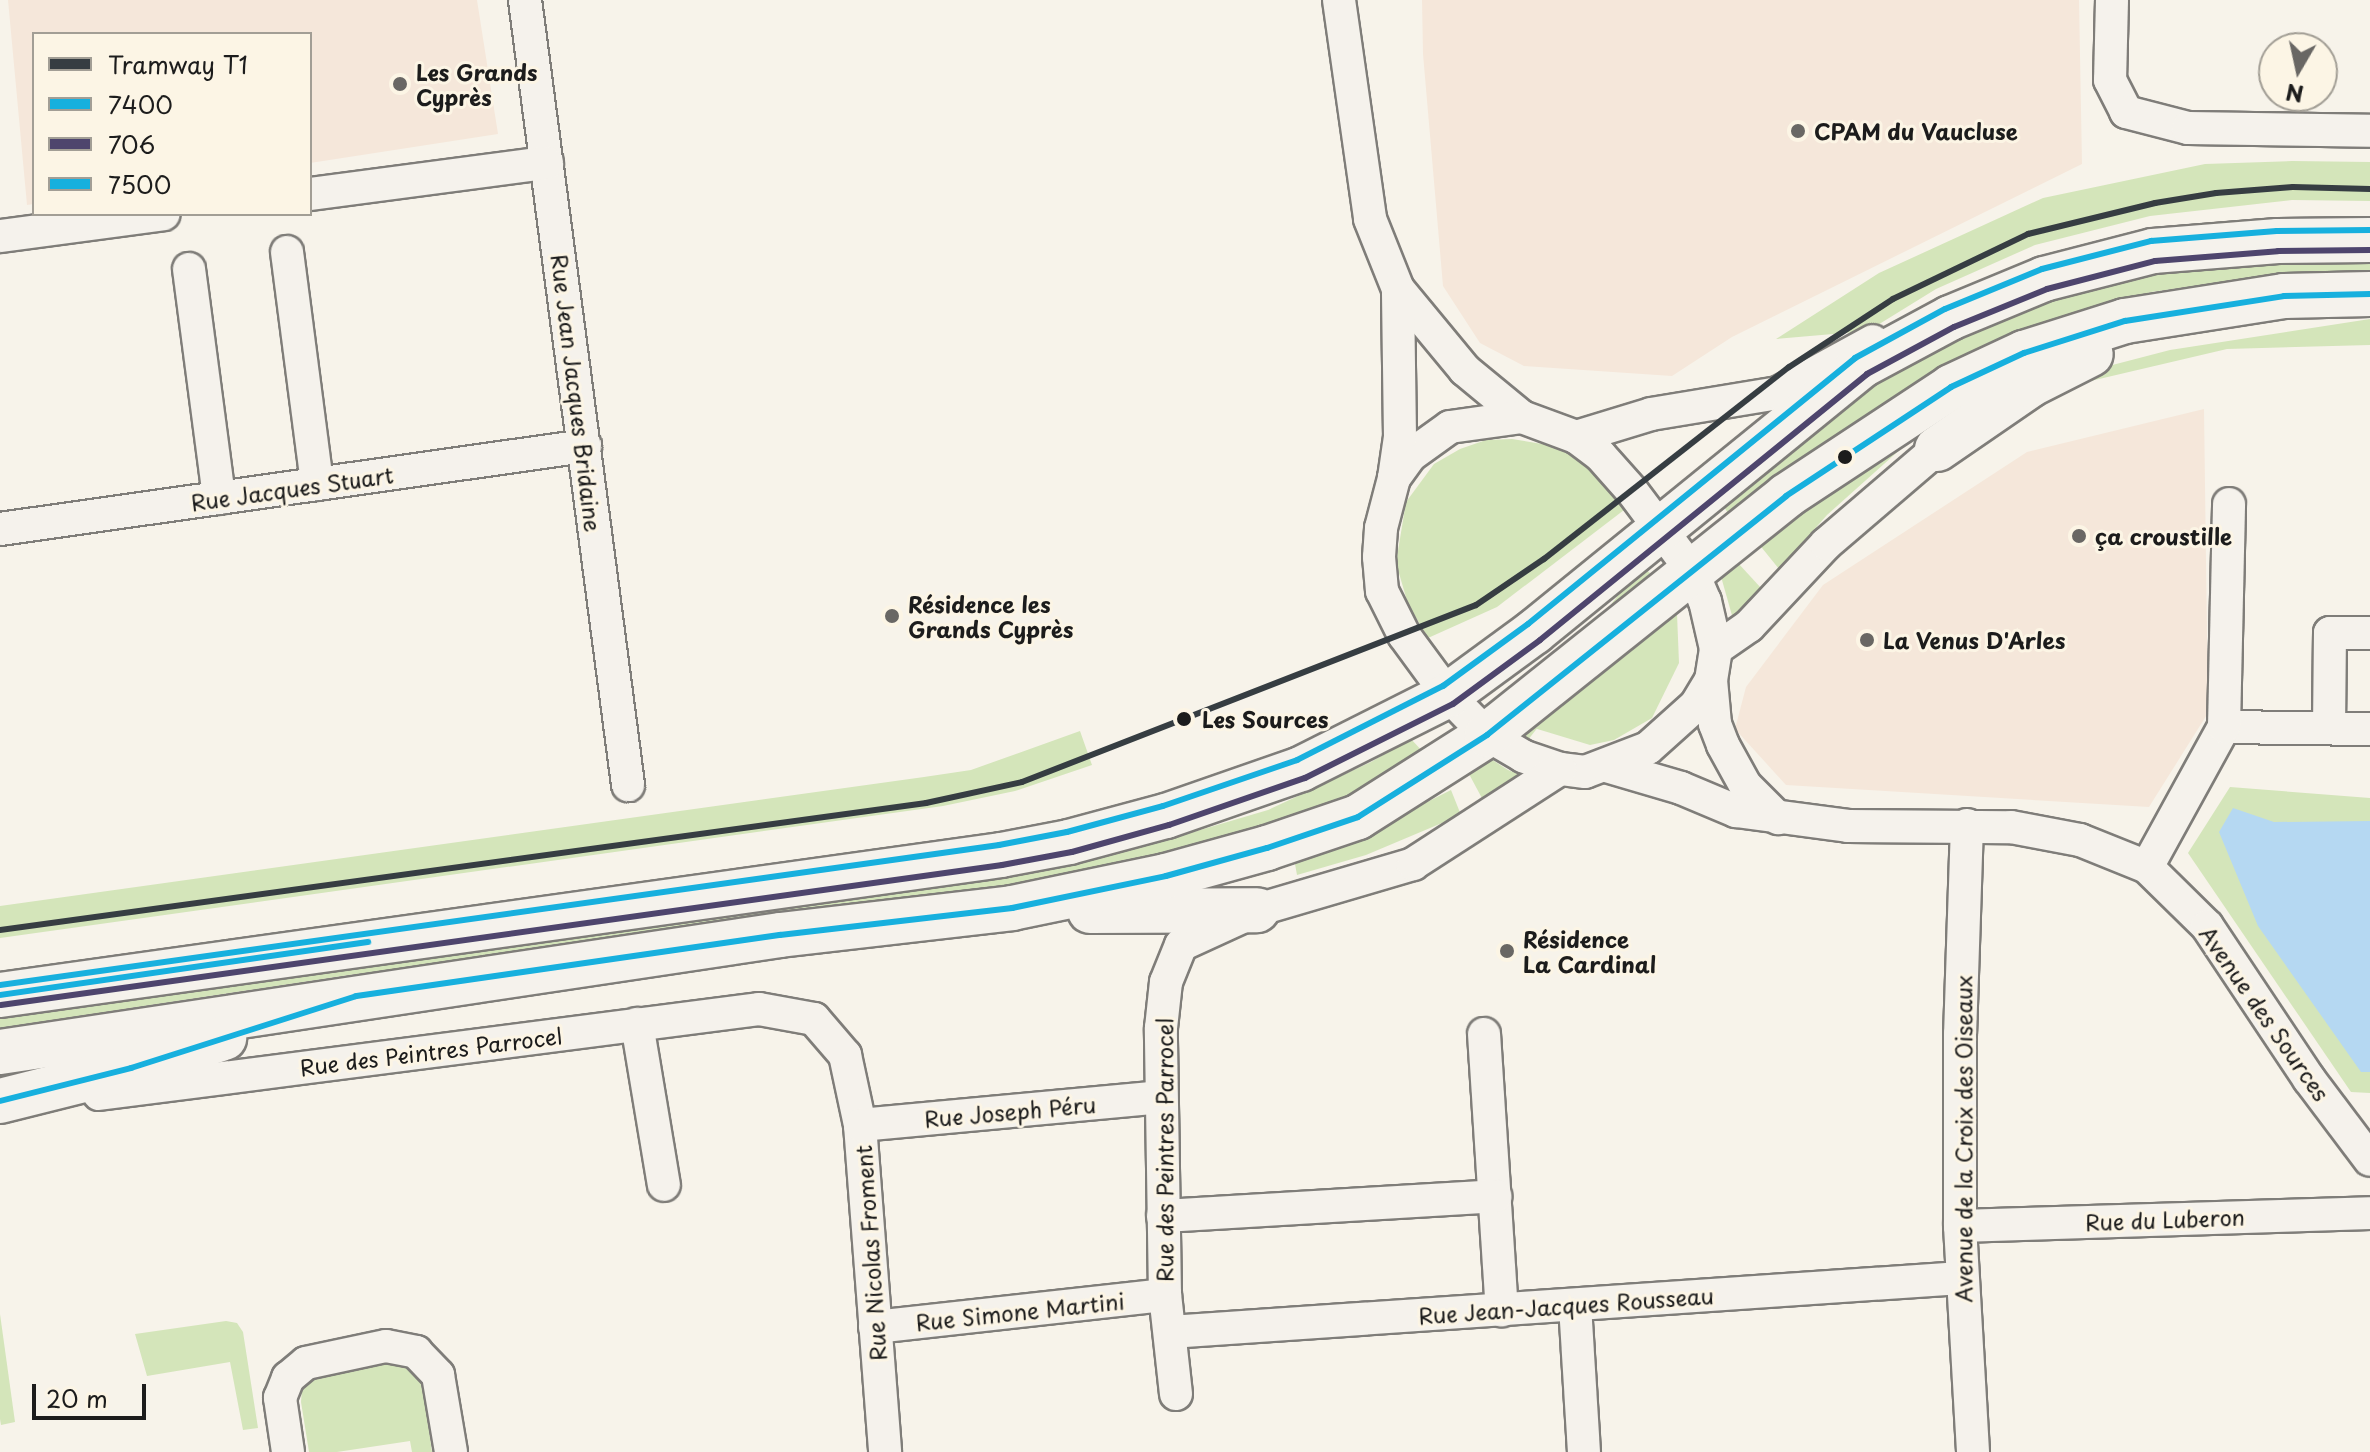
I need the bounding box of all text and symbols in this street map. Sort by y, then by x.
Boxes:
legend [32,32,312,216]
north arrow [2258,32,2338,112]
text: Tramway T1 [108,46,248,82]
place label: Les Grands Cyprès [416,58,540,110]
marker: Les Grands Cyprès [391,75,409,93]
text: N [2283,77,2306,112]
text: 7400 [108,86,173,122]
place label: CPAM du Vaucluse [1814,118,2018,144]
marker: CPAM du Vaucluse [1789,122,1807,140]
text: 706 [108,126,155,162]
text: 7500 [108,166,171,202]
street label: Rue Jean Jacques Bridaine [546,249,608,537]
unlabelled marker [1837,449,1853,465]
street label: Rue Jacques Stuart [187,460,397,516]
place label: ça croustille [2095,523,2231,549]
marker: ça croustille [2070,527,2088,545]
place label: Résidence les Grands Cyprès [908,590,1072,642]
marker: Résidence les Grands Cyprès [883,607,901,625]
place label: La Venus D'Arles [1883,627,2068,653]
marker: La Venus D'Arles [1858,631,1876,649]
place label: Les Sources [1202,706,1331,732]
marker: Les Sources [1173,708,1195,730]
street label: Avenue des Sources [2195,921,2335,1105]
place label: Résidence La Cardinal [1523,925,1655,976]
marker: Résidence La Cardinal [1498,942,1516,960]
street label: Avenue de la Croix des Oiseaux [1950,974,1976,1304]
street label: Rue des Peintres Parrocel [1151,1017,1177,1283]
street label: Rue des Peintres Parrocel [297,1022,565,1080]
street label: Rue Joseph Péru [921,1090,1099,1132]
street label: Rue Nicolas Froment [849,1142,891,1364]
street label: Rue du Luberon [2083,1203,2247,1235]
street label: Rue Jean-Jacques Rousseau [1415,1281,1717,1329]
street label: Rue Simone Martini [913,1287,1127,1335]
scale bar [36,1368,150,1418]
text: 20 m [46,1380,108,1416]

